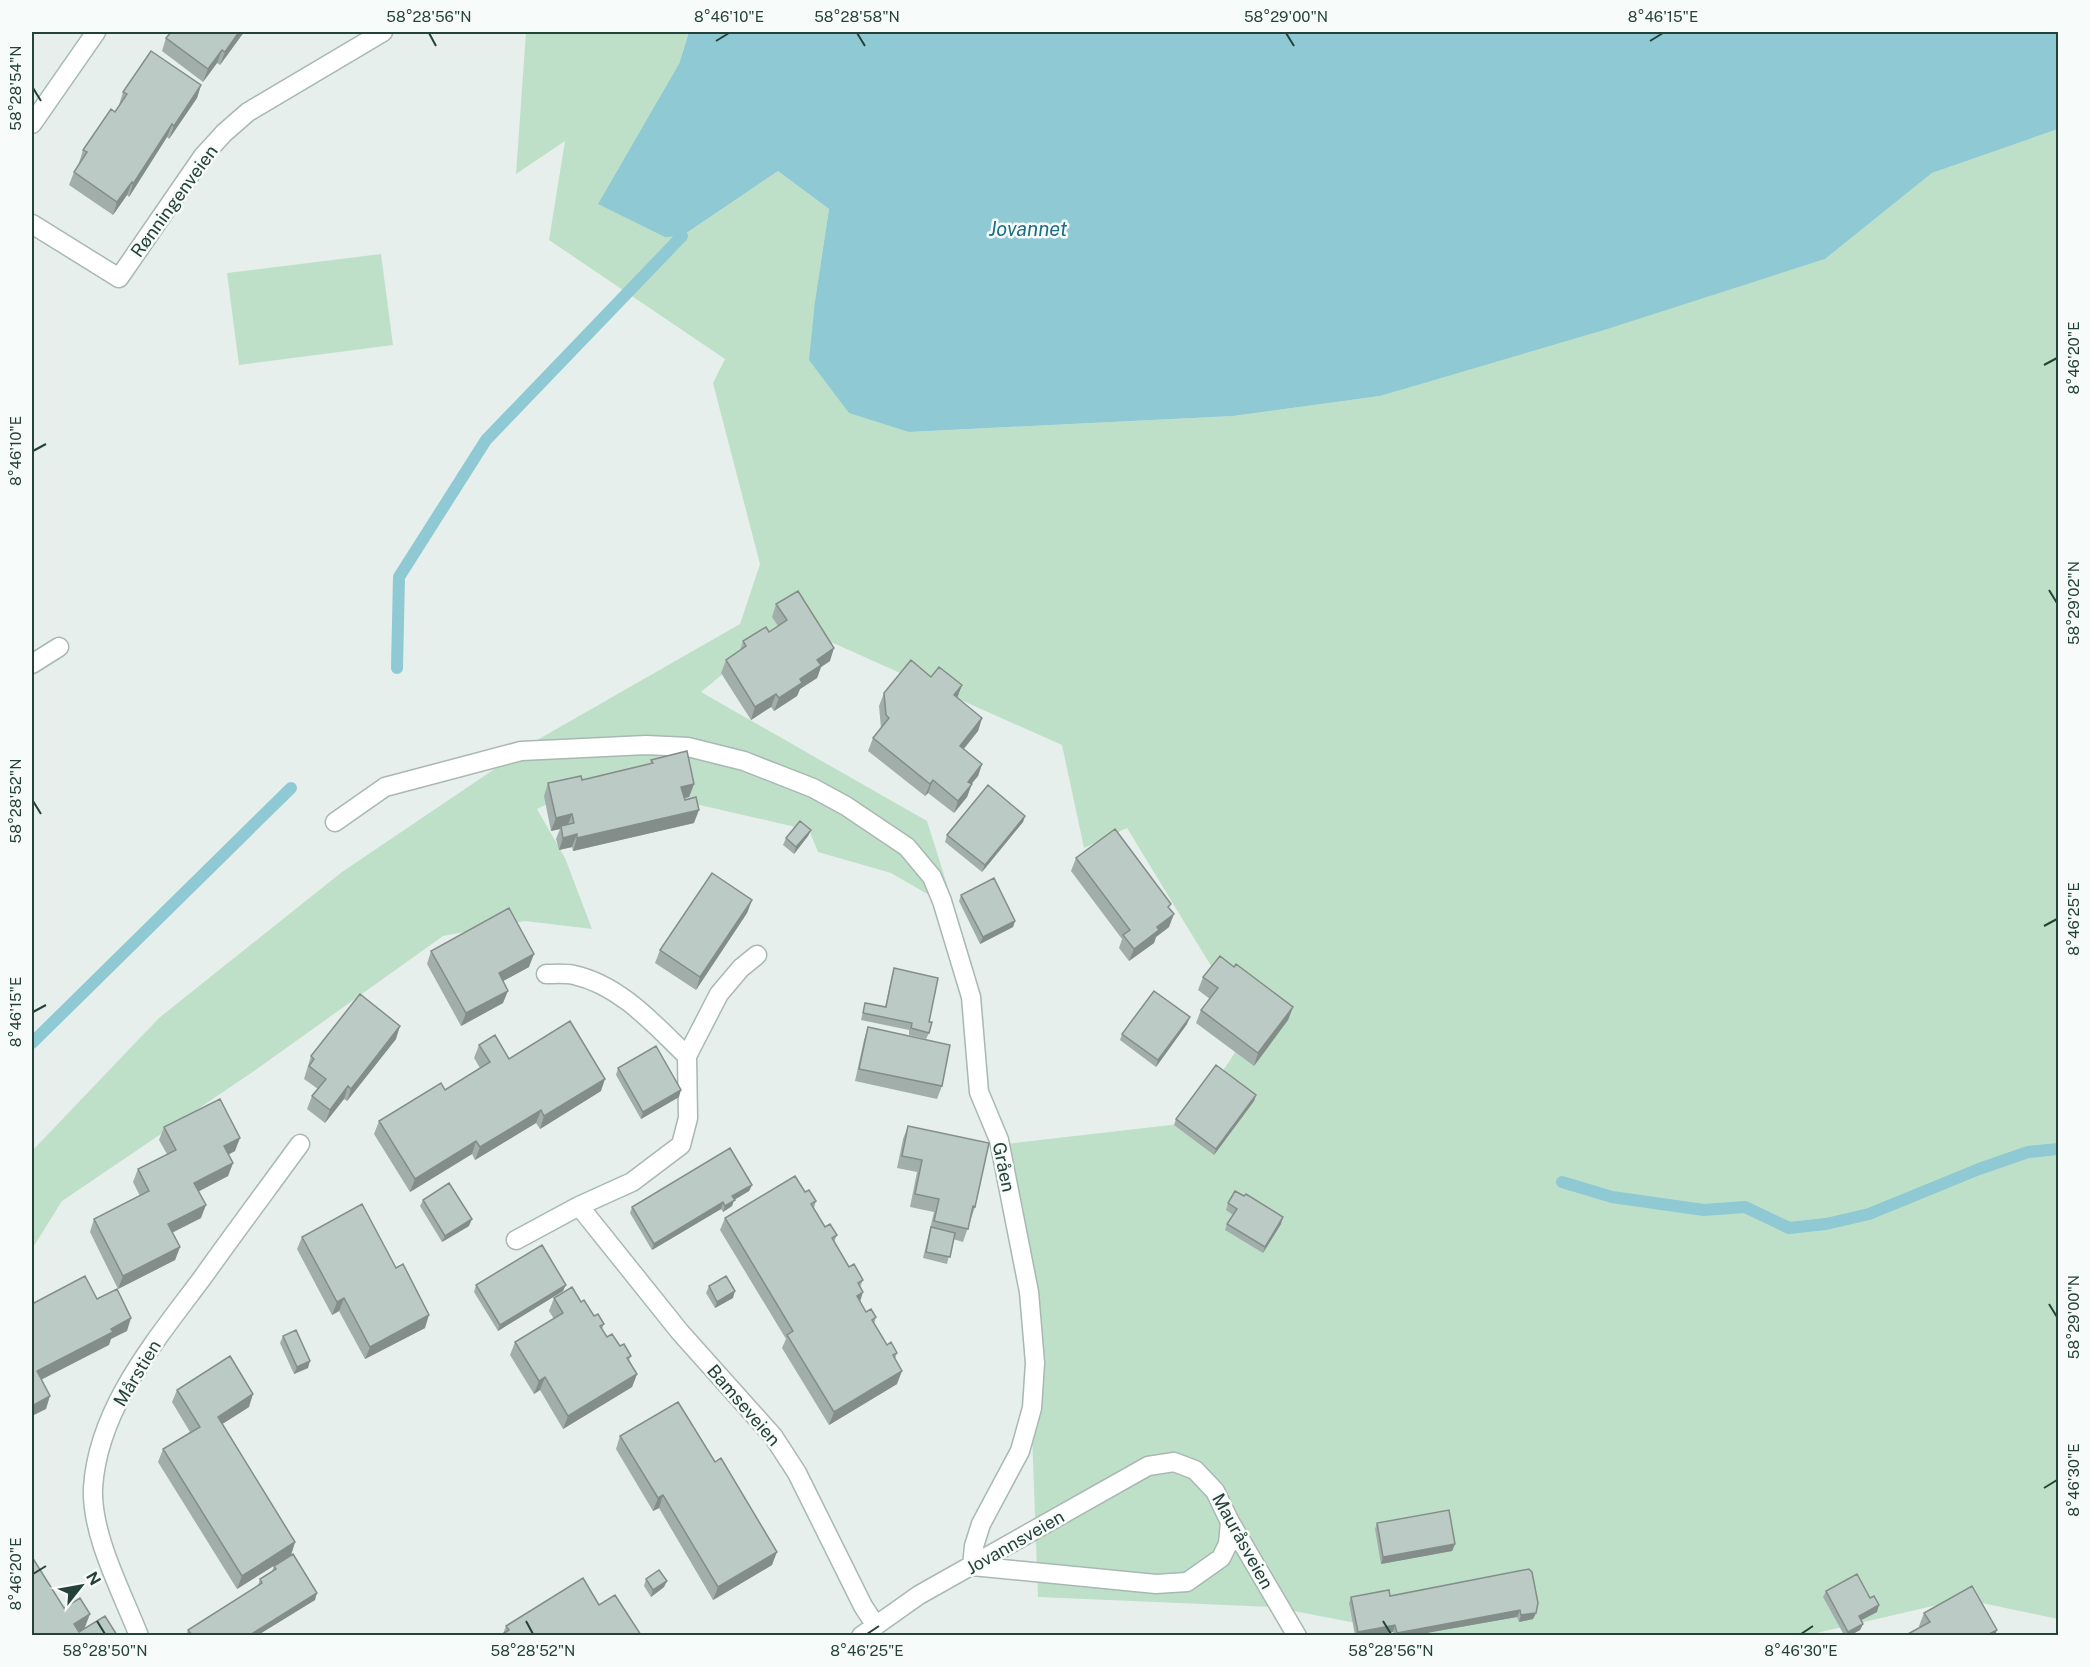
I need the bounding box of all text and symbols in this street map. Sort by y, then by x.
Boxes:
text: 58°28'56"N [386,8,472,25]
text: 8°46'10"E [694,8,764,25]
text: 58°28'58"N [814,8,900,25]
text: 58°29'00"N [1244,8,1328,25]
text: 8°46'15"E [1628,8,1698,25]
text: 58°28'54"N [7,45,24,131]
street label: Rønningenveien [126,141,222,261]
water label: Jovannet [989,217,1068,241]
text: 8°46'20"E [2065,322,2082,394]
text: 8°46'10"E [7,416,24,486]
text: 58°29'02"N [2065,561,2082,645]
text: 58°28'52"N [7,759,24,843]
text: 8°46'25"E [2065,882,2082,956]
text: 8°46'15"E [7,977,24,1047]
street label: Gråen [988,1140,1020,1194]
text: 58°29'00"N [2065,1275,2082,1359]
street label: Mårstien [109,1336,165,1410]
street label: Bamseveien [703,1360,785,1450]
text: 8°46'30"E [2065,1443,2082,1517]
street label: Mauråsveien [1208,1489,1278,1593]
street label: Jovannsveien [962,1505,1068,1579]
text: 8°46'20"E [7,1538,24,1610]
north arrow [51,1556,111,1616]
text: N [82,1568,105,1589]
text: 58°28'50"N [62,1642,148,1659]
text: 58°28'52"N [491,1642,575,1659]
text: 8°46'25"E [830,1642,904,1659]
text: 58°28'56"N [1348,1642,1434,1659]
text: 8°46'30"E [1764,1642,1838,1659]

